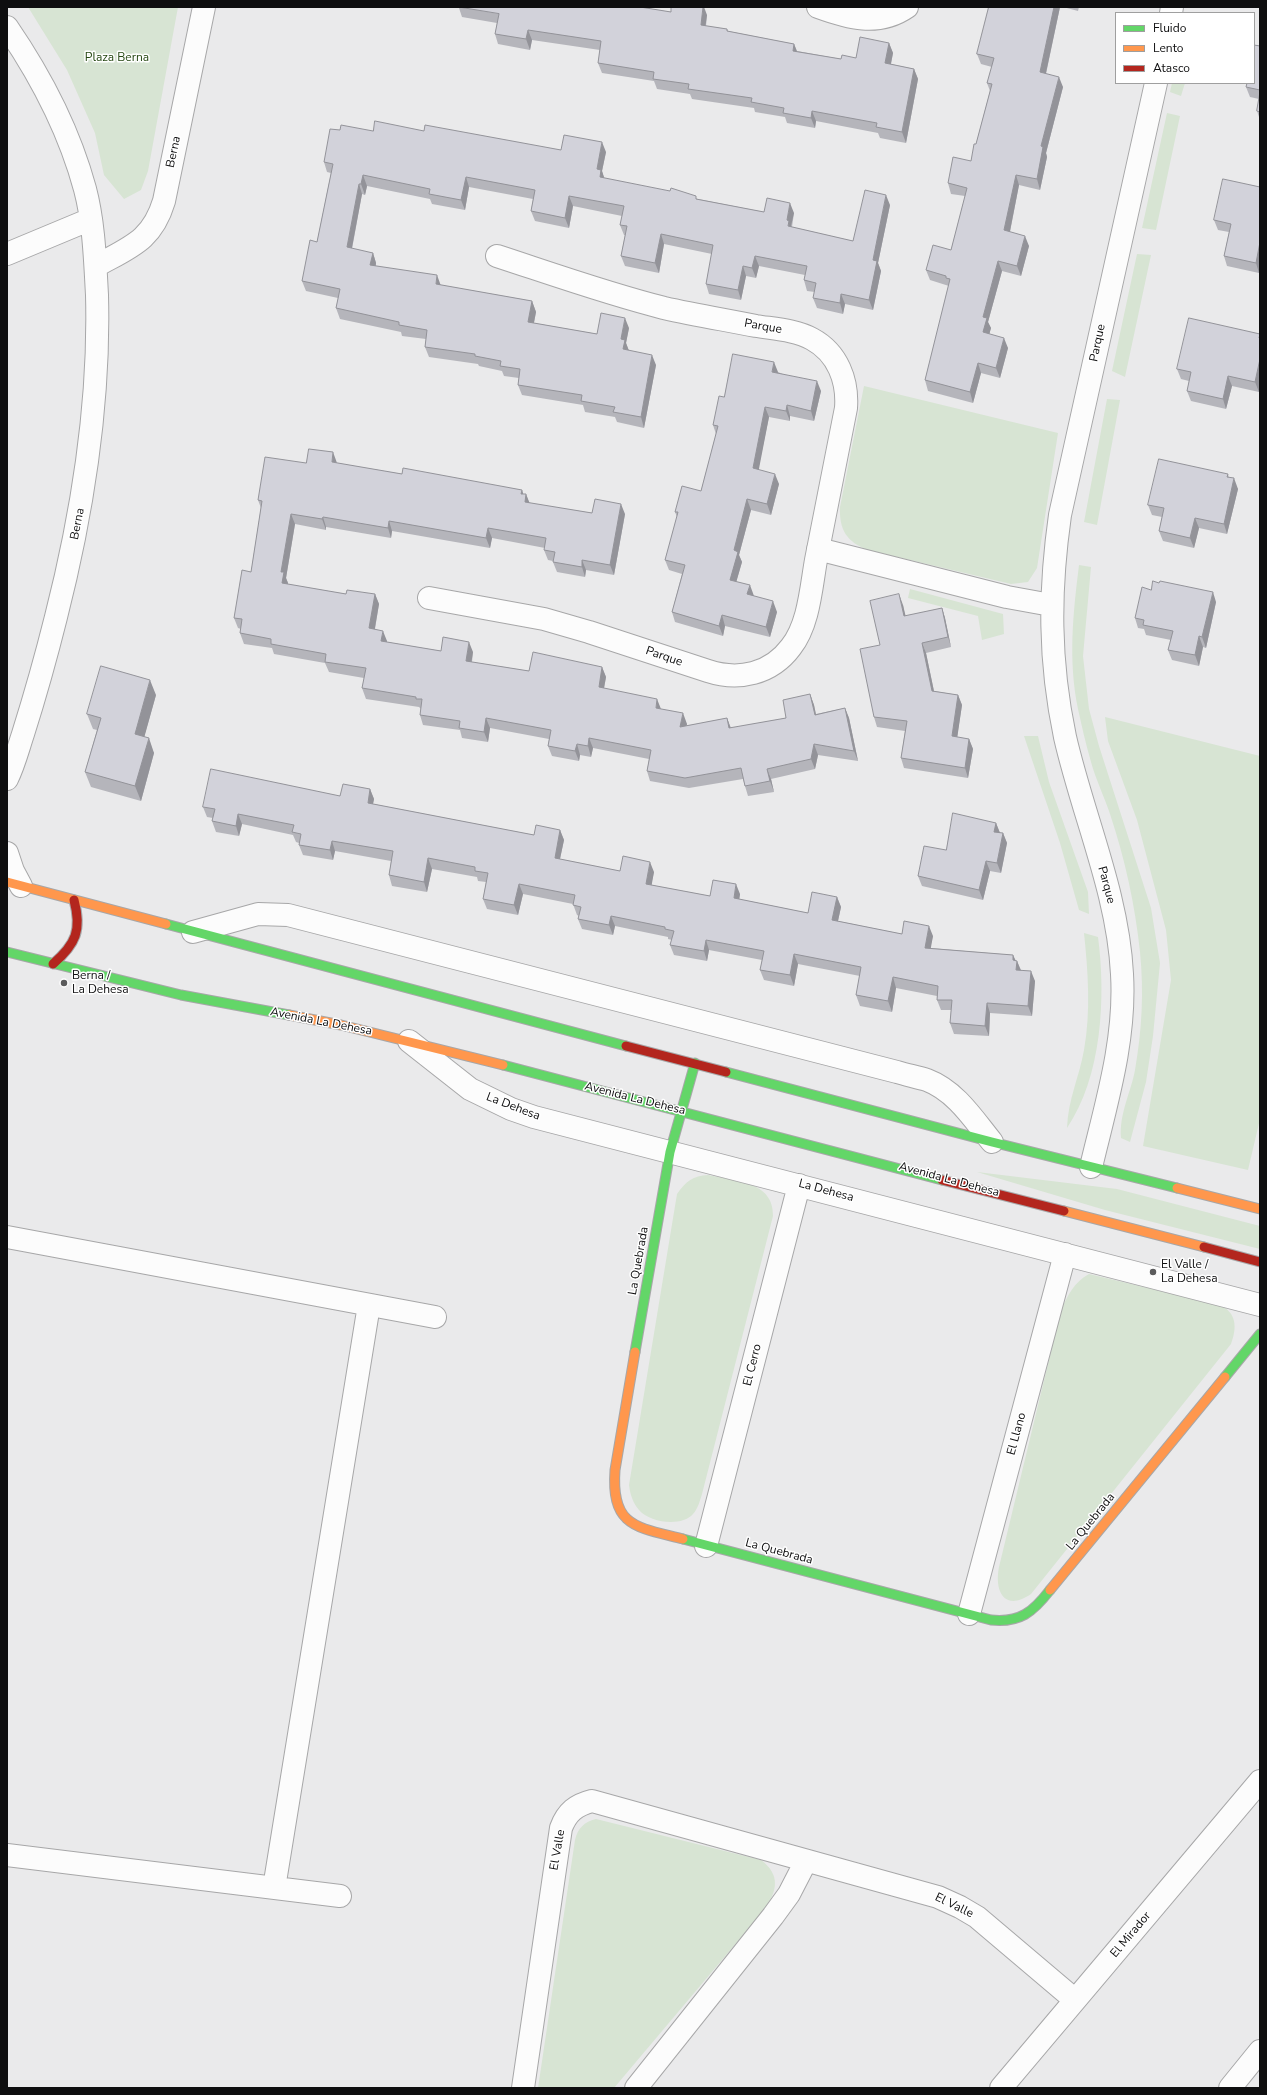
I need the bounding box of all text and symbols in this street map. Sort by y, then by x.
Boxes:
legend [1115,12,1255,84]
text: Fluido [1153,20,1186,36]
text: Lento [1153,40,1183,56]
park label: Plaza Berna [85,51,149,65]
text: Atasco [1153,60,1190,76]
street label: Berna [164,135,184,169]
street label: Parque [743,317,783,337]
street label: Parque [1087,323,1109,363]
street label: Berna [68,507,88,541]
street label: Parque [644,644,684,670]
street label: Parque [1094,865,1118,905]
place label: Berna / La Dehesa [72,969,129,997]
marker: Berna / La Dehesa [59,978,69,988]
street label: Avenida La Dehesa [269,1005,373,1039]
street label: Avenida La Dehesa [583,1079,687,1119]
street label: La Dehesa [484,1090,542,1124]
street label: Avenida La Dehesa [897,1160,1001,1200]
street label: La Dehesa [797,1177,855,1205]
street label: La Quebrada [626,1226,652,1296]
place label: El Valle / La Dehesa [1161,1258,1218,1286]
marker: El Valle / La Dehesa [1148,1267,1158,1277]
street label: El Cerro [741,1342,765,1388]
street label: El Llano [1004,1411,1030,1457]
street label: La Quebrada [1064,1491,1118,1553]
street label: La Quebrada [744,1536,814,1568]
street label: El Valle [547,1829,569,1871]
street label: El Valle [932,1891,976,1921]
street label: El Mirador [1108,1909,1154,1961]

